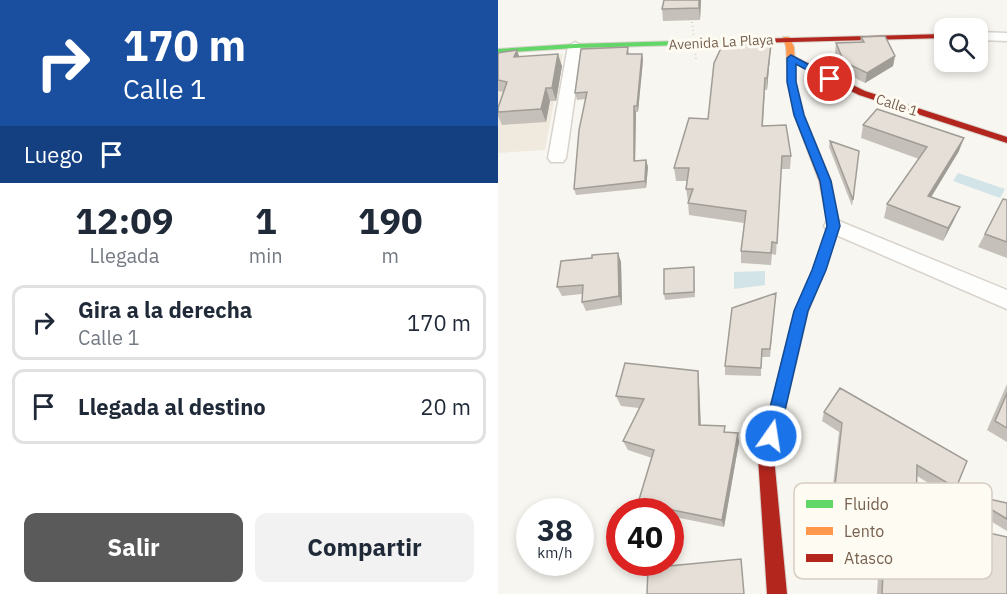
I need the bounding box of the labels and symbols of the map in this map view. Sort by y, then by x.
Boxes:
street label: Avenida La Playa [668,30,775,54]
pin [804,53,855,104]
street label: Calle 1 [874,90,920,120]
position arrow [739,404,803,468]
legend [794,483,992,579]
text: Fluido [844,494,889,514]
speed limit sign: 40 [606,498,684,576]
text: Lento [844,521,884,541]
text: Atasco [844,548,893,568]

